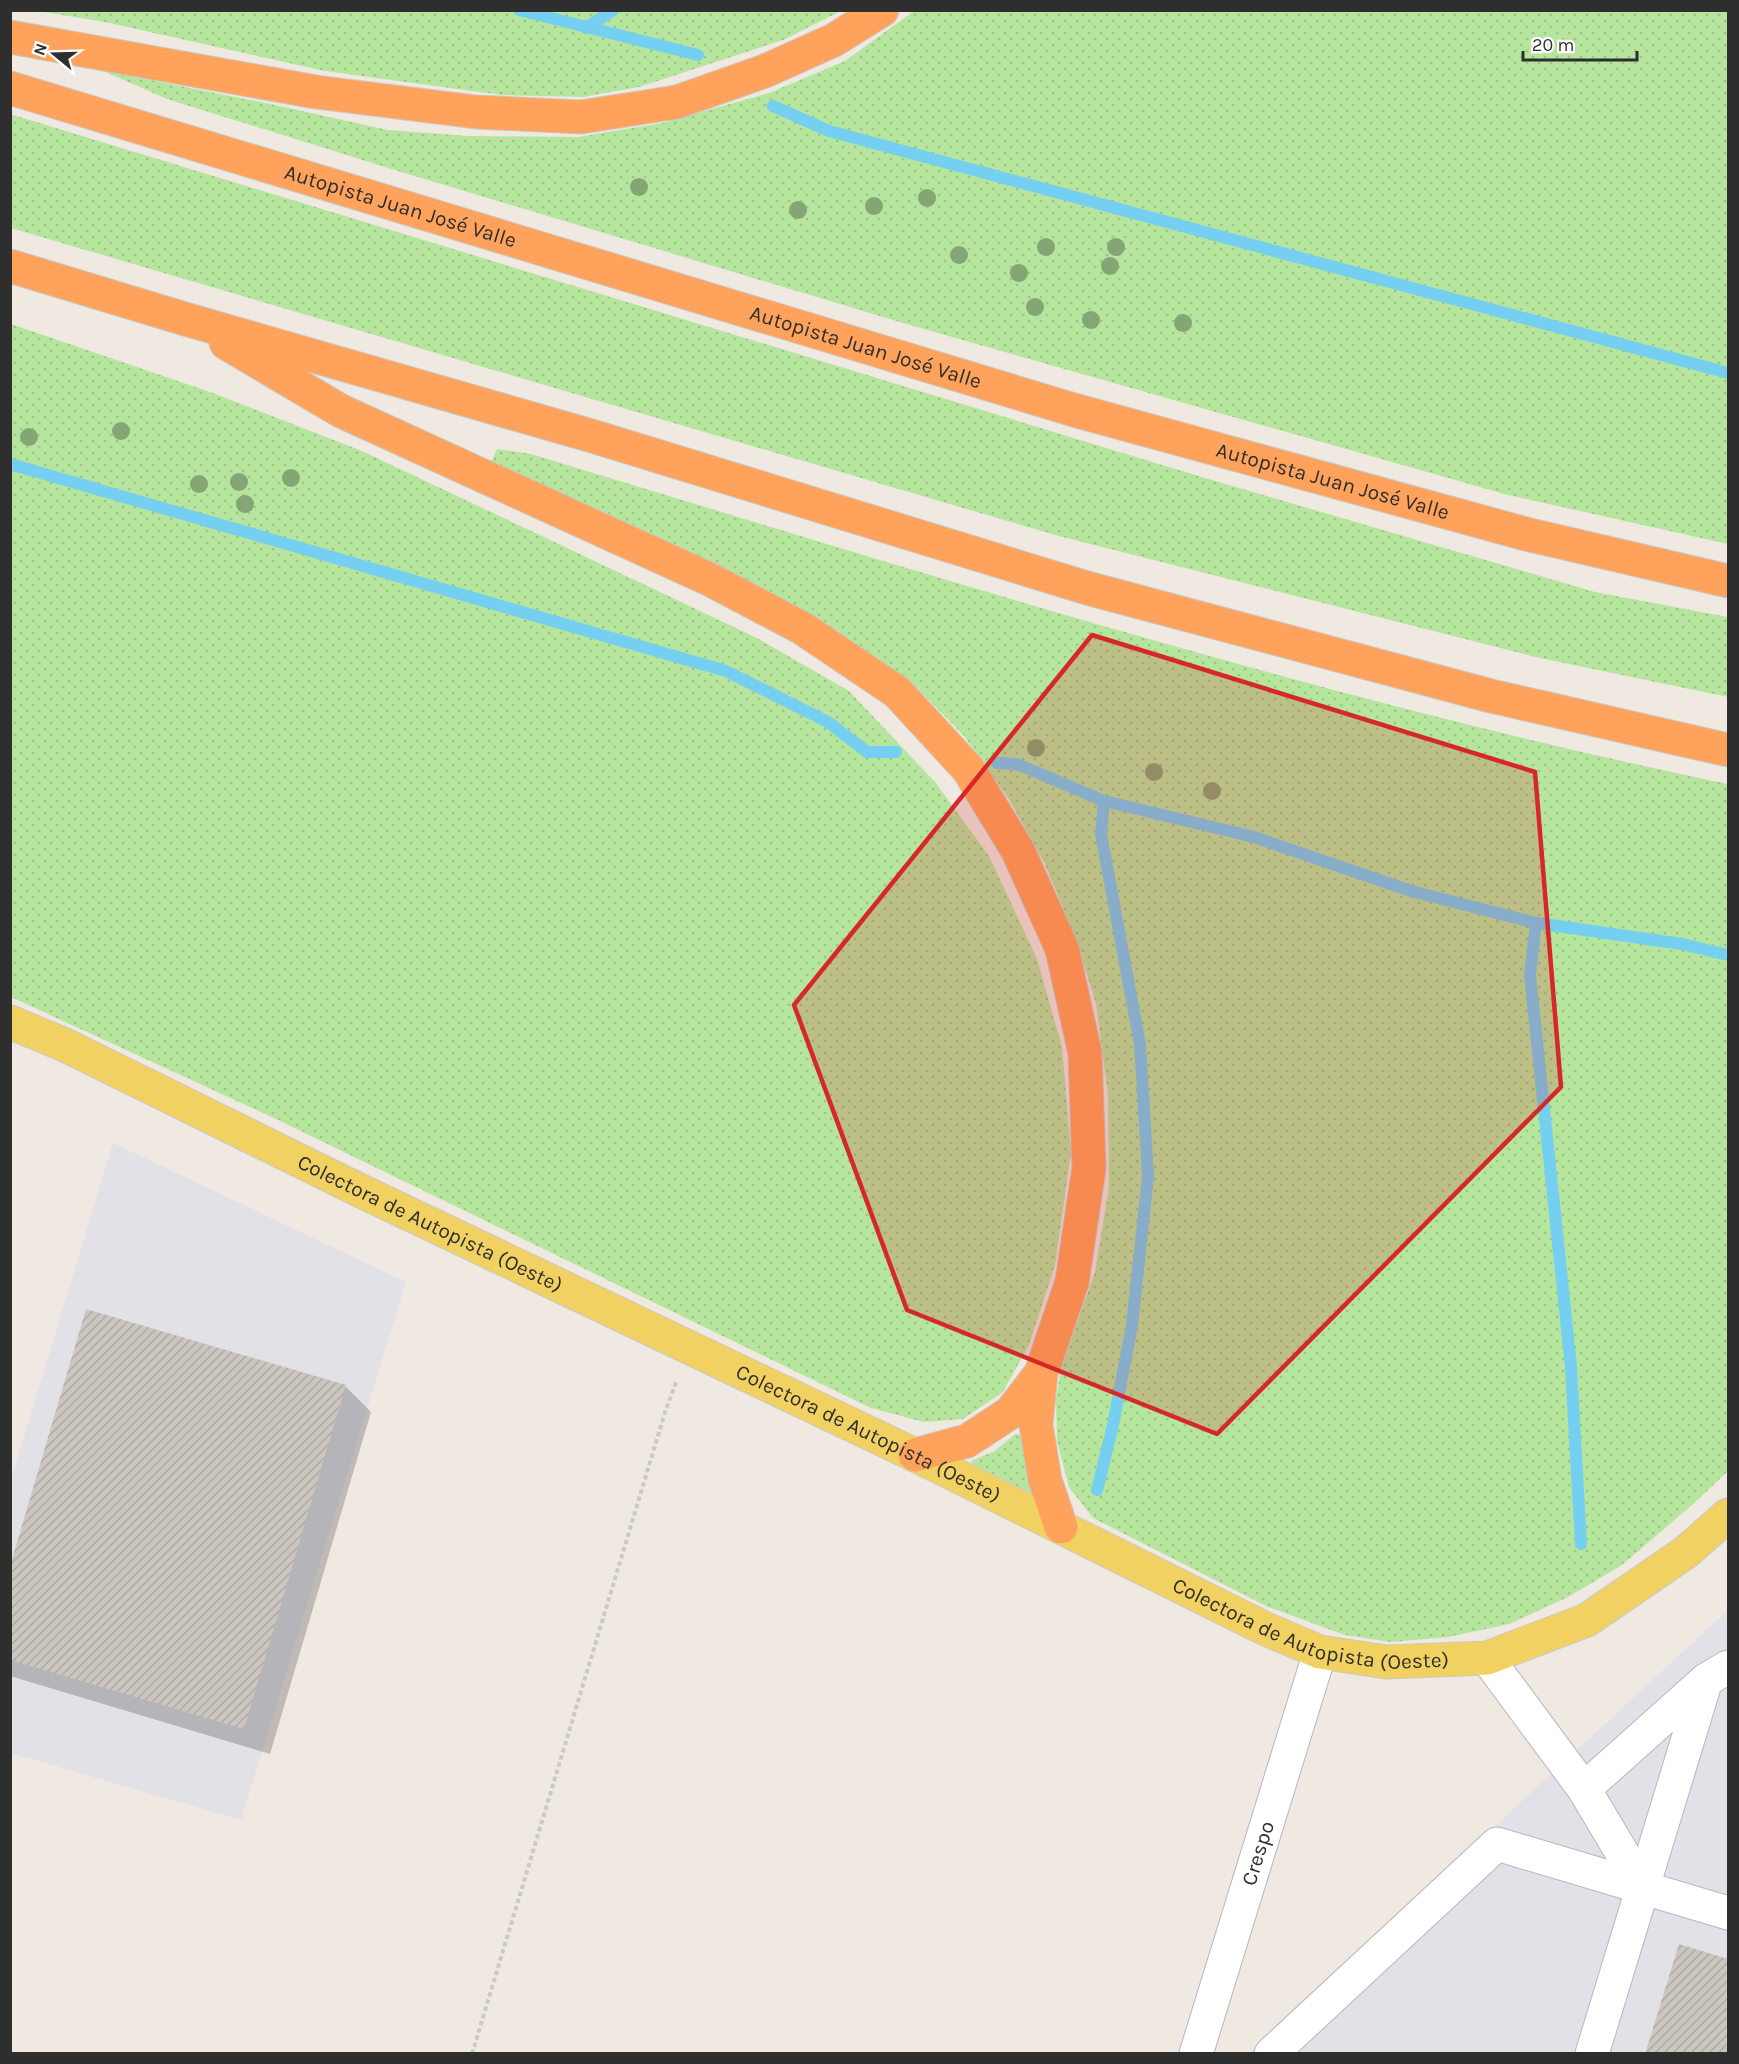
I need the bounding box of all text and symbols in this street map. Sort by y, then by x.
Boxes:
north arrow [24,24,84,84]
scale bar [1523,24,1637,62]
text: 20 m [1532,34,1574,56]
text: N [29,41,51,58]
street label: Autopista Juan José Valle [282,160,519,253]
street label: Autopista Juan José Valle [747,301,984,393]
street label: Autopista Juan José Valle [1213,438,1452,524]
street label: Colectora de Autopista (Oeste) [294,1150,566,1297]
street label: Colectora de Autopista (Oeste) [732,1359,1005,1508]
street label: Colectora de Autopista (Oeste) [1169,1573,1449,1674]
street label: Crespo [1237,1818,1279,1888]

